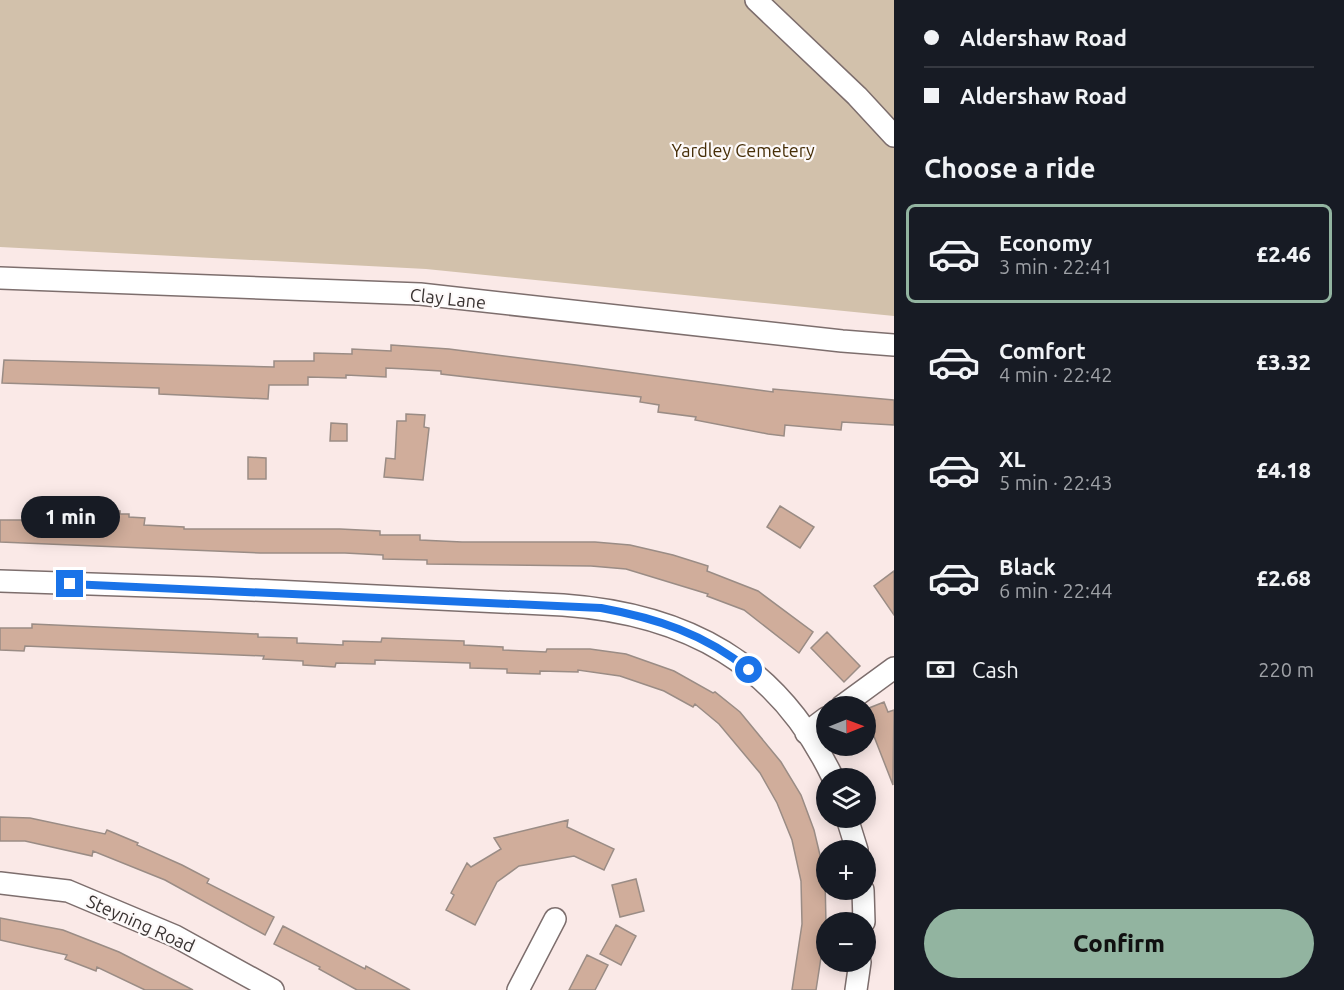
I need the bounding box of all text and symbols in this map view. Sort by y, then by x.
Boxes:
text: Aldershaw Road [960,25,1127,50]
text: Aldershaw Road [960,83,1127,108]
park label: Yardley Cemetery [671,140,815,160]
text: Choose a ride [924,153,1096,183]
icon: car [927,227,981,281]
text: Economy [999,230,1092,255]
text: £2.46 [1256,241,1311,266]
text: 3 min · 22:41 [999,255,1113,278]
street label: Clay Lane [409,284,487,312]
icon: car [927,335,981,389]
text: Comfort [999,338,1086,363]
text: £3.32 [1256,349,1311,374]
text: 4 min · 22:42 [999,363,1113,386]
icon: car [927,443,981,497]
text: XL [999,446,1026,471]
text: £4.18 [1256,457,1311,482]
text: 5 min · 22:43 [999,471,1113,494]
callout: 1 min [20,497,119,539]
text: 1 min [45,505,96,528]
icon: car [927,551,981,605]
text: Black [999,554,1056,579]
text: £2.68 [1256,565,1311,590]
route end [56,570,83,597]
text: 6 min · 22:44 [999,579,1113,602]
icon: cash [924,653,957,686]
route start [735,656,762,683]
text: Cash [972,657,1019,682]
text: 220 m [1258,658,1314,681]
north arrow [816,696,876,756]
map controls [816,696,876,972]
button: layers [816,768,876,828]
button: + [816,840,876,900]
street label: Steyning Road [84,890,198,956]
button: Confirm [924,909,1314,978]
button: − [816,912,876,972]

